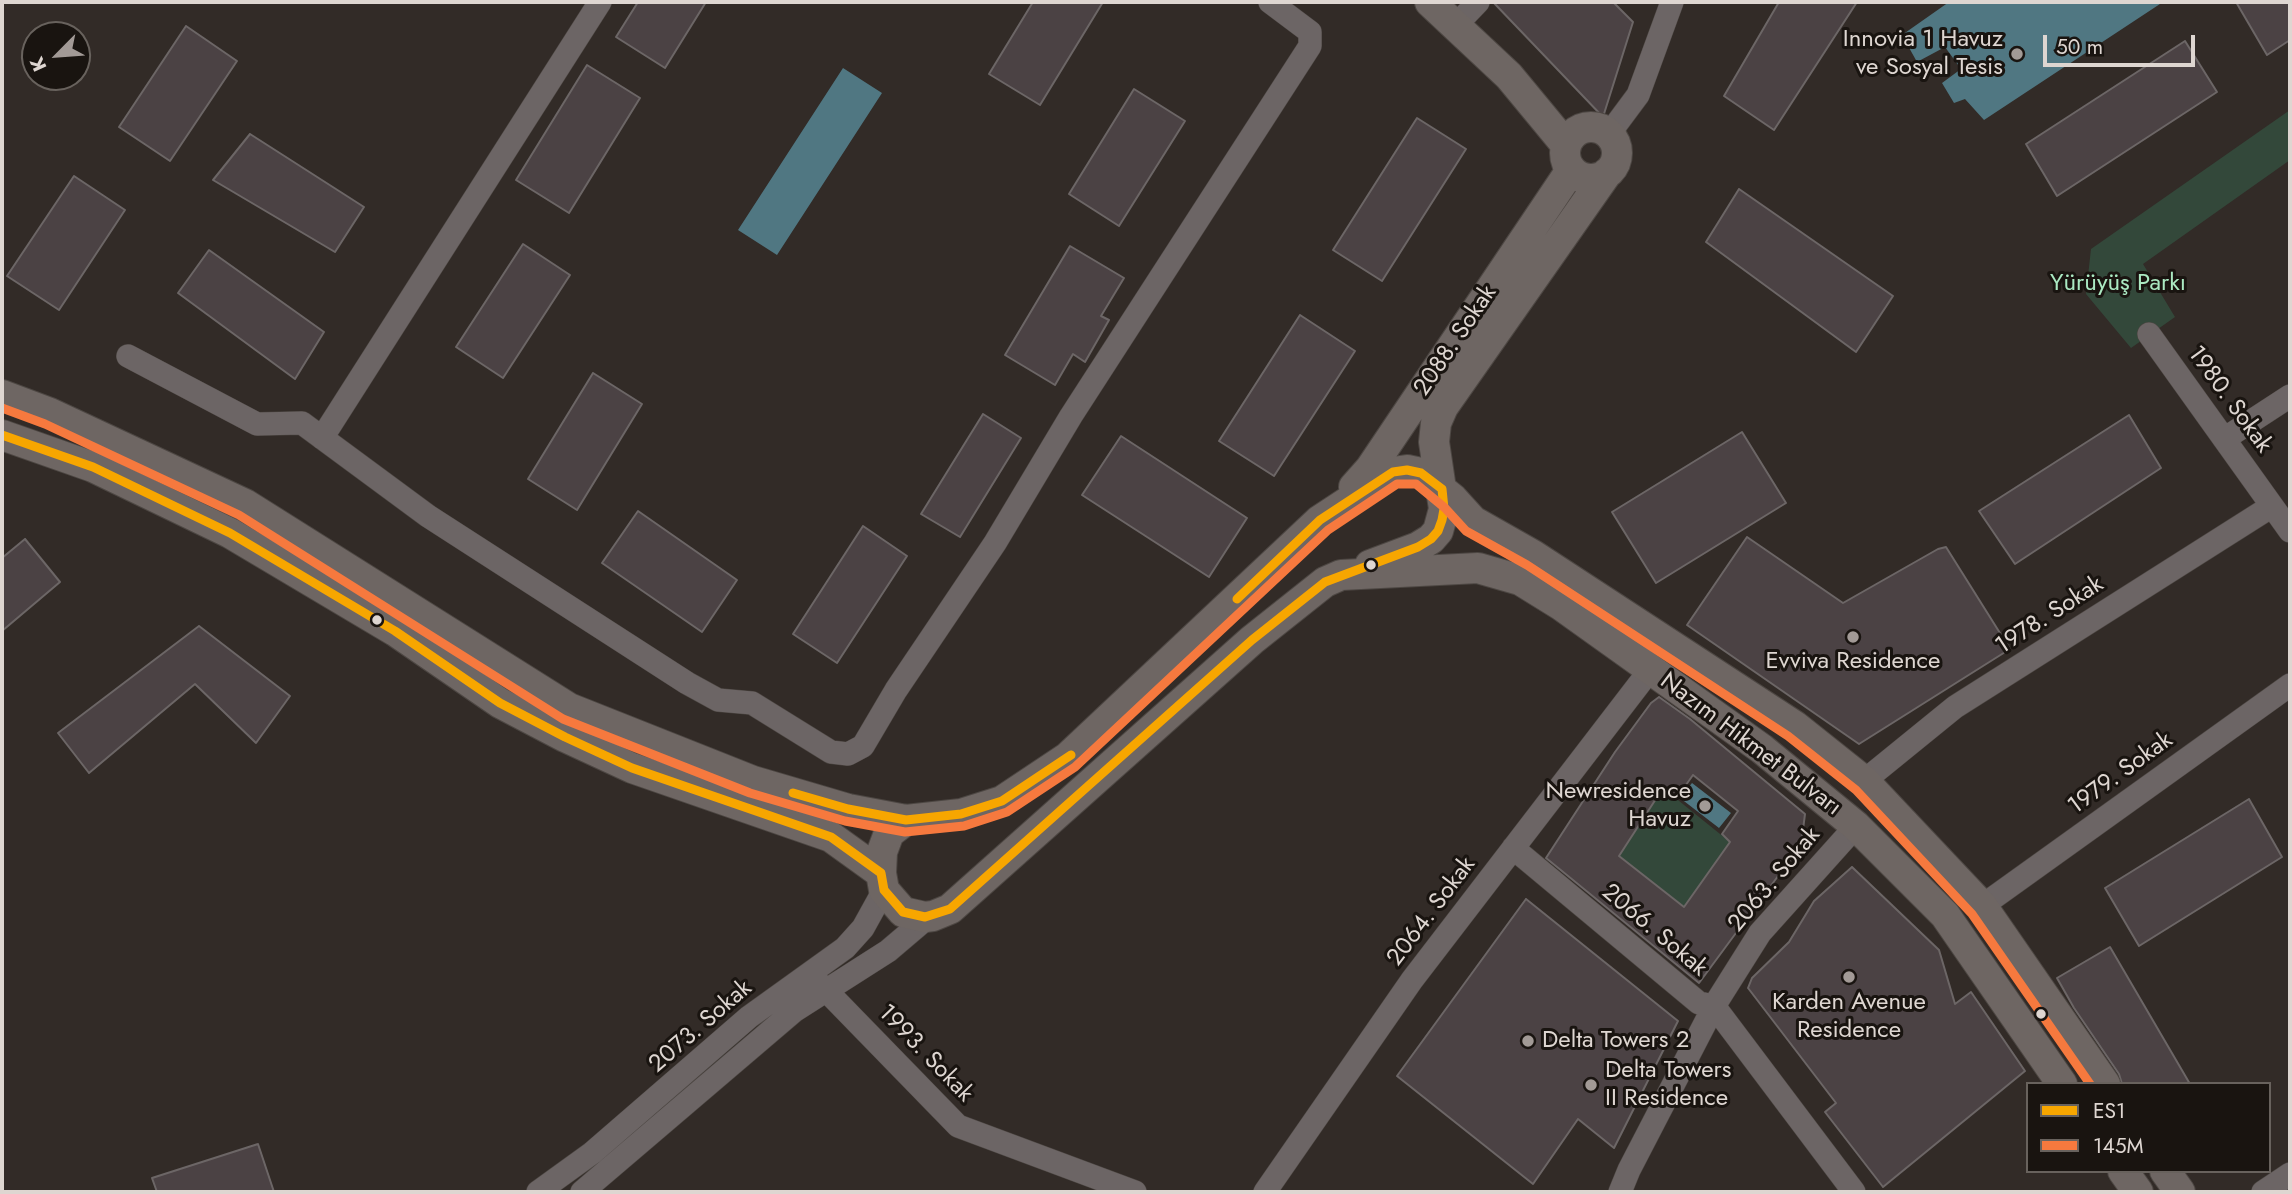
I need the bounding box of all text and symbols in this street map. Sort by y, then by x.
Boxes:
north arrow [21,21,91,91]
scale bar [2047,21,2199,65]
place label: Innovia 1 Havuz ve Sosyal Tesis [1843,26,2003,82]
text: 50 m [2056,32,2103,62]
marker: Innovia 1 Havuz ve Sosyal Tesis [2009,46,2025,62]
text: K [23,53,53,76]
park label: Yürüyüş Parkı [2050,270,2186,298]
street label: 2088. Sokak [1408,280,1504,402]
street label: 1980. Sokak [2180,341,2278,459]
unlabelled marker [1364,558,1378,572]
street label: 1978. Sokak [1991,571,2109,661]
unlabelled marker [370,613,384,627]
marker: Evviva Residence [1845,629,1861,645]
place label: Evviva Residence [1766,648,1940,676]
street label: Nazım Hikmet Bulvarı [1654,667,1846,823]
street label: 1979. Sokak [2063,727,2179,821]
place label: Newresidence Havuz [1545,778,1691,834]
marker: Newresidence Havuz [1697,798,1713,814]
street label: 2063. Sokak [1723,822,1827,938]
street label: 2064. Sokak [1382,852,1482,972]
street label: 2066. Sokak [1595,879,1713,983]
marker: Karden Avenue Residence [1841,969,1857,985]
street label: 2073. Sokak [644,975,758,1079]
place label: Karden Avenue Residence [1772,989,1926,1045]
street label: 1993. Sokak [871,999,979,1109]
unlabelled marker [2034,1007,2048,1021]
place label: Delta Towers 2 [1542,1027,1689,1055]
marker: Delta Towers 2 [1520,1033,1536,1049]
place label: Delta Towers II Residence [1605,1057,1731,1113]
marker: Delta Towers II Residence [1583,1077,1599,1093]
legend [2026,1082,2271,1173]
text: ES1 [2093,1096,2126,1126]
text: 145M [2093,1131,2144,1161]

